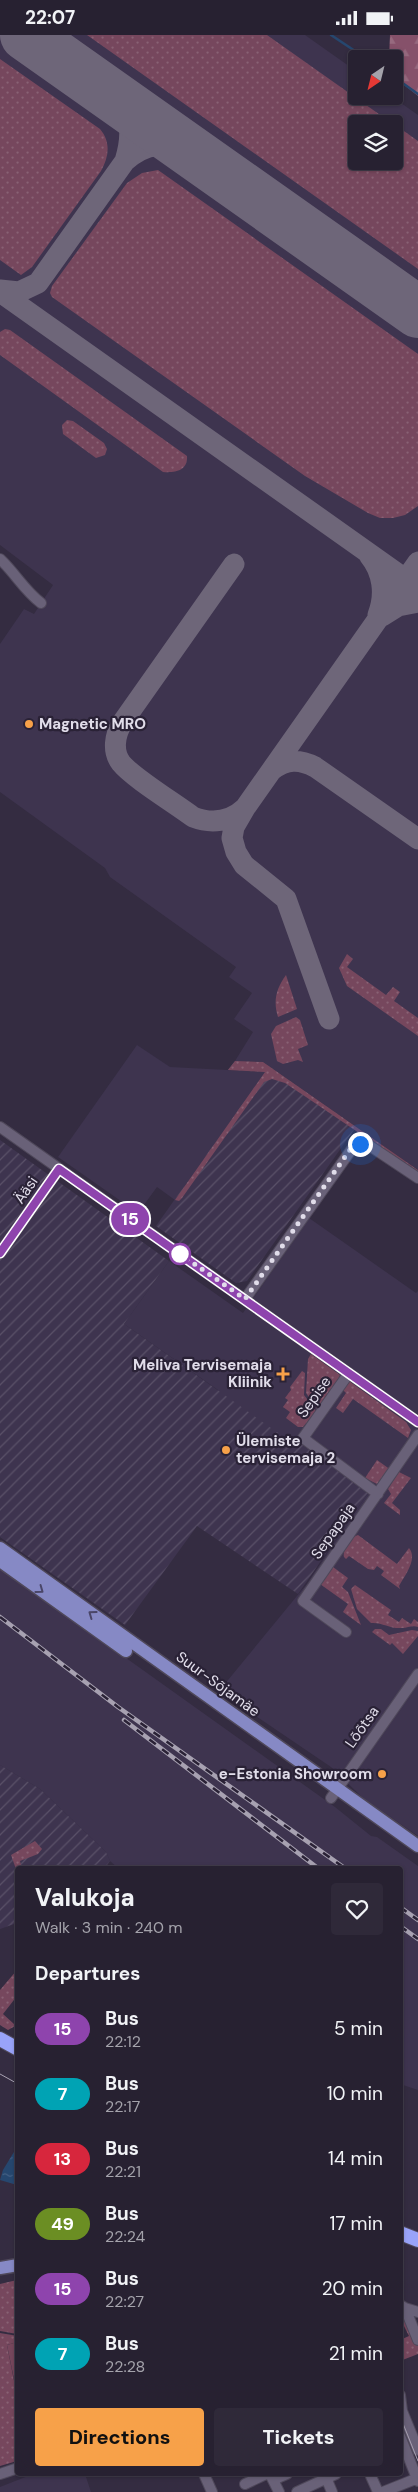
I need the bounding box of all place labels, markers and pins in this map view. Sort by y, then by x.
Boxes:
place label: Magnetic MRO [39,714,146,734]
marker: Magnetic MRO [23,718,35,730]
unlabelled marker [169,1243,191,1265]
place label: Meliva Tervisemaja Kliinik [133,1355,272,1392]
marker: Meliva Tervisemaja Kliinik [276,1367,290,1381]
place label: Ülemiste tervisemaja 2 [236,1431,335,1468]
marker: Ülemiste tervisemaja 2 [220,1444,232,1456]
place label: e-Estonia Showroom [219,1764,372,1784]
marker: e-Estonia Showroom [376,1768,388,1780]

